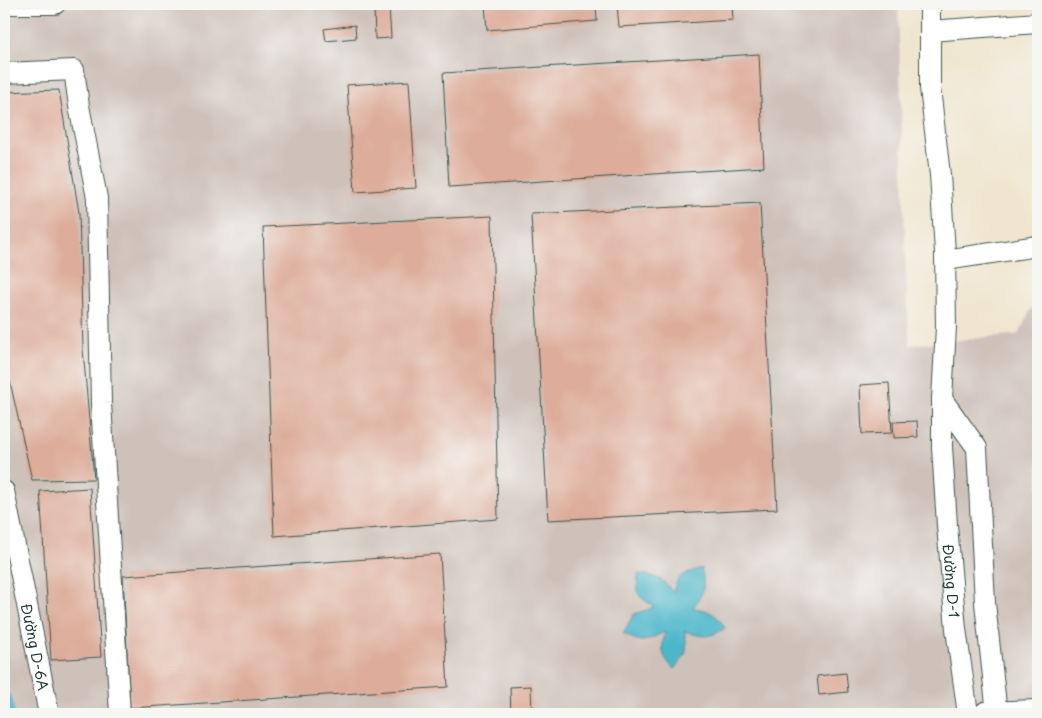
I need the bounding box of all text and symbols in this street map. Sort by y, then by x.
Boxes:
street label: Đường D-1 [938,543,965,618]
street label: Đường D-6A [16,602,55,692]

